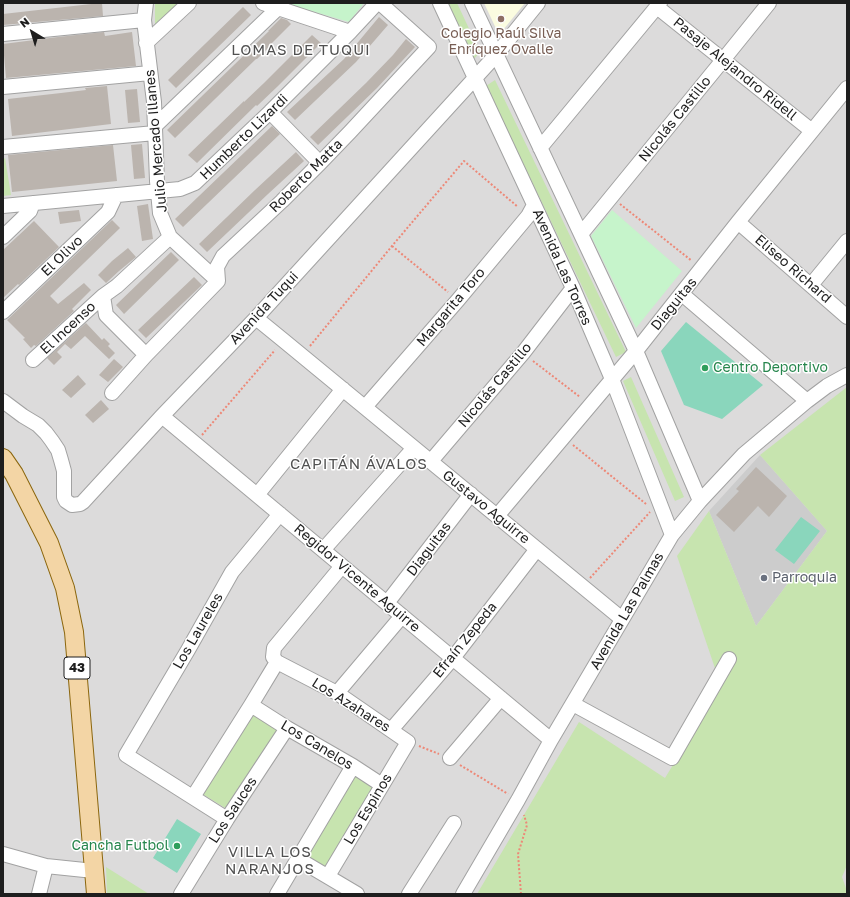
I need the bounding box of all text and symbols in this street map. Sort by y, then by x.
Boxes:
north arrow [12,12,52,52]
text: N [17,14,32,30]
marker: Colegio Raúl Silva Enríquez Ovalle [496,14,506,24]
street label: Pasaje Alejandro Ridell [670,14,800,124]
place label: Colegio Raúl Silva Enríquez Ovalle [441,26,561,58]
district label: LOMAS DE TUQUI [231,41,371,59]
street label: Julio Mercado Illanes [141,69,171,213]
street label: Nicolás Castillo [635,73,715,165]
street label: Humberto Lizardi [196,91,292,183]
street label: Roberto Matta [266,136,346,216]
street label: Avenida Las Torres [529,206,595,328]
street label: Eliseo Richard [751,231,835,307]
street label: El Olivo [38,232,86,280]
street label: Margarita Toro [413,264,489,350]
street label: Avenida Tuqui [226,268,302,348]
street label: Diaguitas [648,274,700,334]
street label: El Incenso [37,298,99,358]
street label: Nicolás Castillo [455,339,535,431]
place label: Centro Deportivo [713,360,828,376]
marker: Centro Deportivo [700,363,710,373]
district label: CAPITÁN ÁVALOS [290,455,428,473]
street label: Gustavo Aguirre [439,467,533,547]
street label: Diaguitas [403,519,455,579]
street label: Regidor Vicente Aguirre [291,520,423,636]
street label: Avenida Las Palmas [587,549,667,673]
place label: Parroquia [772,570,837,586]
marker: Parroquia [759,573,769,583]
street label: Los Laureles [169,590,227,672]
street label: Efraín Zepeda [429,599,501,681]
road number: 43 [64,657,90,679]
street label: Los Azahares [309,674,393,736]
street label: Los Canelos [278,717,356,773]
street label: Los Espinos [340,770,396,848]
street label: Los Sauces [205,774,261,846]
place label: Cancha Futbol [71,838,169,854]
marker: Cancha Futbol [172,841,182,851]
district label: VILLA LOS NARANJOS [225,843,315,878]

